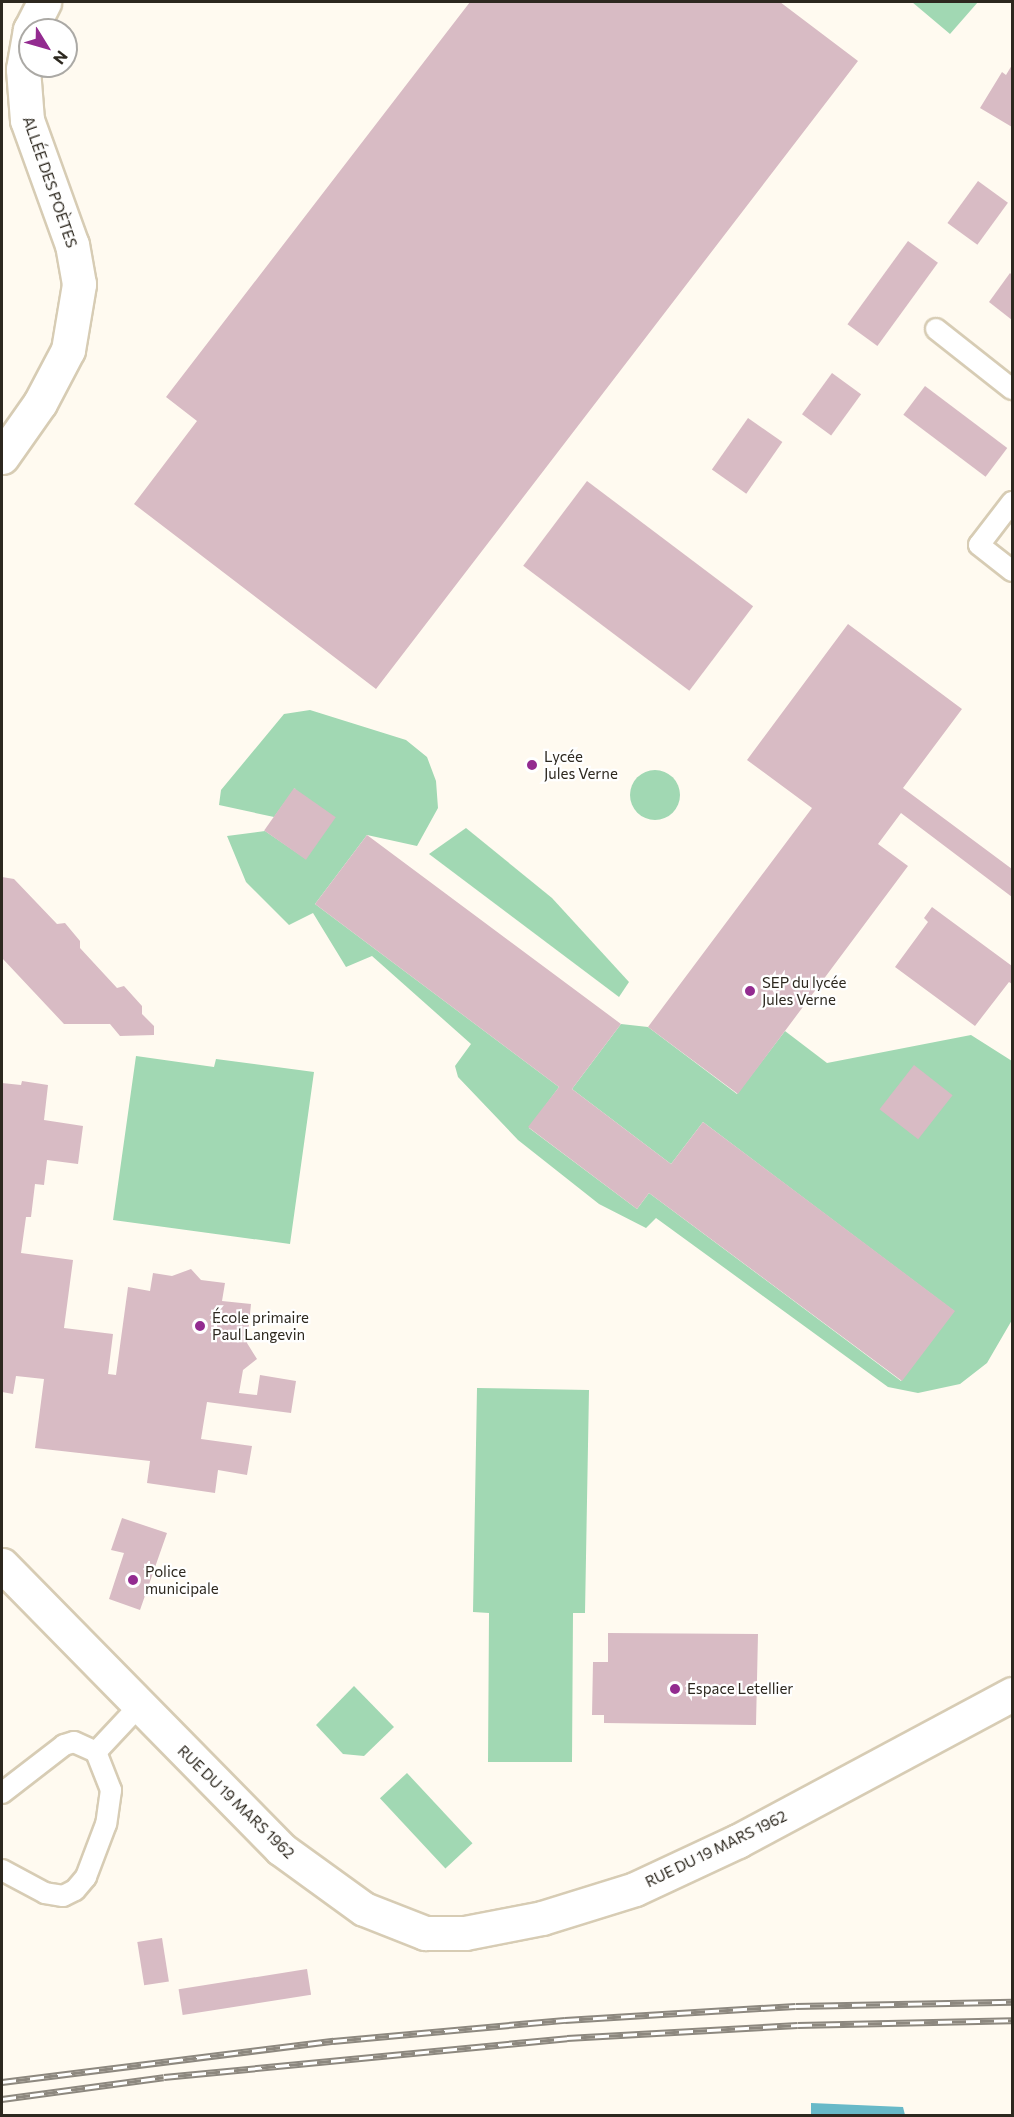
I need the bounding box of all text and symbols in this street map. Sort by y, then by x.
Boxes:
north arrow [18,18,78,78]
text: N [50,47,72,68]
street label: ALLÉE DES POÈTES [19,114,81,250]
place label: Lycée Jules Verne [544,747,618,782]
marker: Lycée Jules Verne [525,758,539,772]
place label: SEP du lycée Jules Verne [762,973,846,1008]
marker: SEP du lycée Jules Verne [743,984,757,998]
place label: École primaire Paul Langevin [212,1308,309,1343]
marker: École primaire Paul Langevin [193,1319,207,1333]
place label: Police municipale [145,1562,219,1597]
marker: Police municipale [126,1573,140,1587]
place label: Espace Letellier [687,1680,793,1698]
marker: Espace Letellier [668,1682,682,1696]
street label: RUE DU 19 MARS 1962 [174,1742,298,1862]
street label: RUE DU 19 MARS 1962 [642,1807,790,1891]

